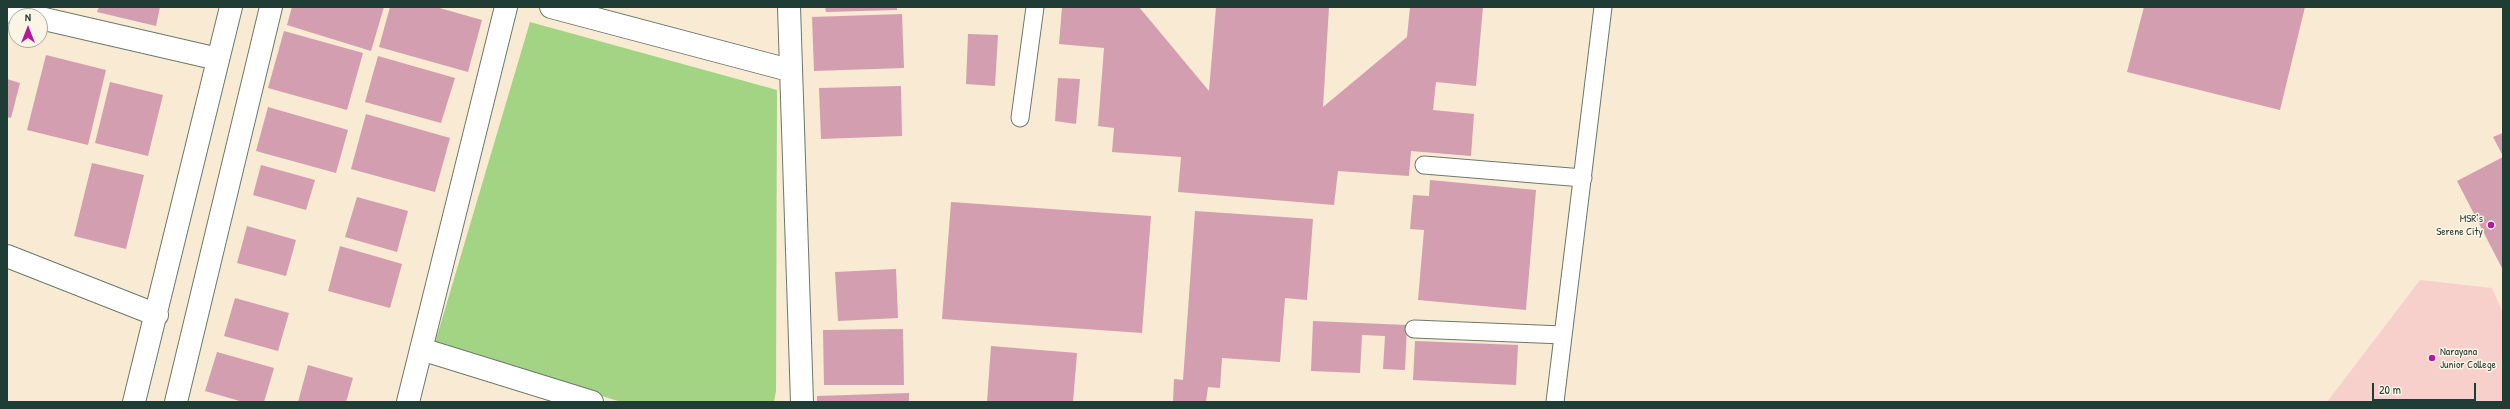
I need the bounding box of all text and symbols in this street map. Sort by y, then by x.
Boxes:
north arrow [8,8,48,48]
text: N [25,10,31,24]
place label: MSR’s Serene City [2436,212,2483,238]
marker: MSR’s Serene City [2486,220,2496,230]
place label: Narayana Junior College [2440,345,2496,371]
marker: Narayana Junior College [2427,353,2437,363]
scale bar [2374,375,2478,401]
text: 20 m [2379,381,2401,398]

